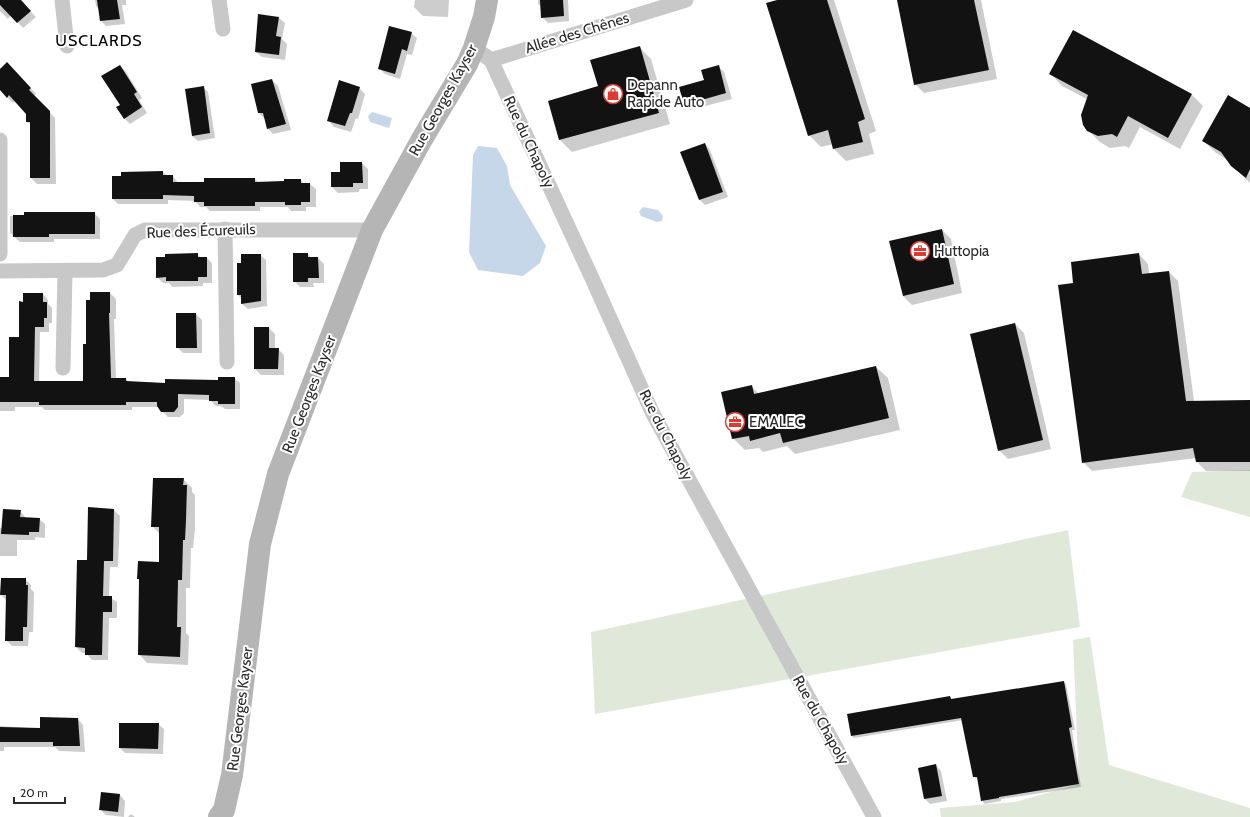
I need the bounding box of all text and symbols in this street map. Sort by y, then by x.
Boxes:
street label: Allée des Chênes [523,9,631,57]
district label: USCLARDS [55,31,143,50]
street label: Rue Georges Kayser [405,41,481,159]
place label: Depann Rapide Auto [627,76,704,111]
shop icon: Depann Rapide Auto [602,83,624,105]
street label: Rue du Chapoly [500,93,558,191]
street label: Rue des Écureuils [146,219,256,242]
office icon: Huttopia [909,240,931,262]
place label: Huttopia [934,242,990,260]
street label: Rue Georges Kayser [278,332,340,455]
street label: Rue du Chapoly [635,387,697,484]
office icon: EMALEC [724,411,746,433]
place label: EMALEC [749,413,804,431]
street label: Rue Georges Kayser [223,646,257,772]
street label: Rue du Chapoly [789,672,853,768]
scale bar [14,779,65,805]
text: 20 m [20,785,48,800]

